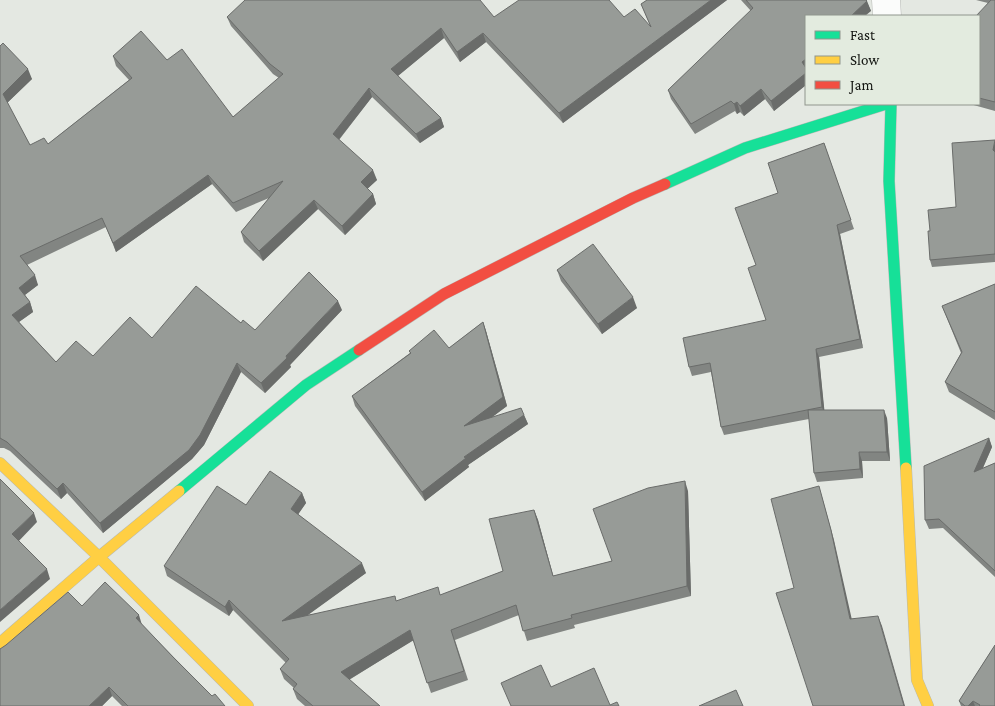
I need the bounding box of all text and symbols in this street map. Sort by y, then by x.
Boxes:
legend [805,15,980,105]
text: Fast [850,27,876,43]
text: Slow [850,52,880,68]
text: Jam [848,77,873,94]

